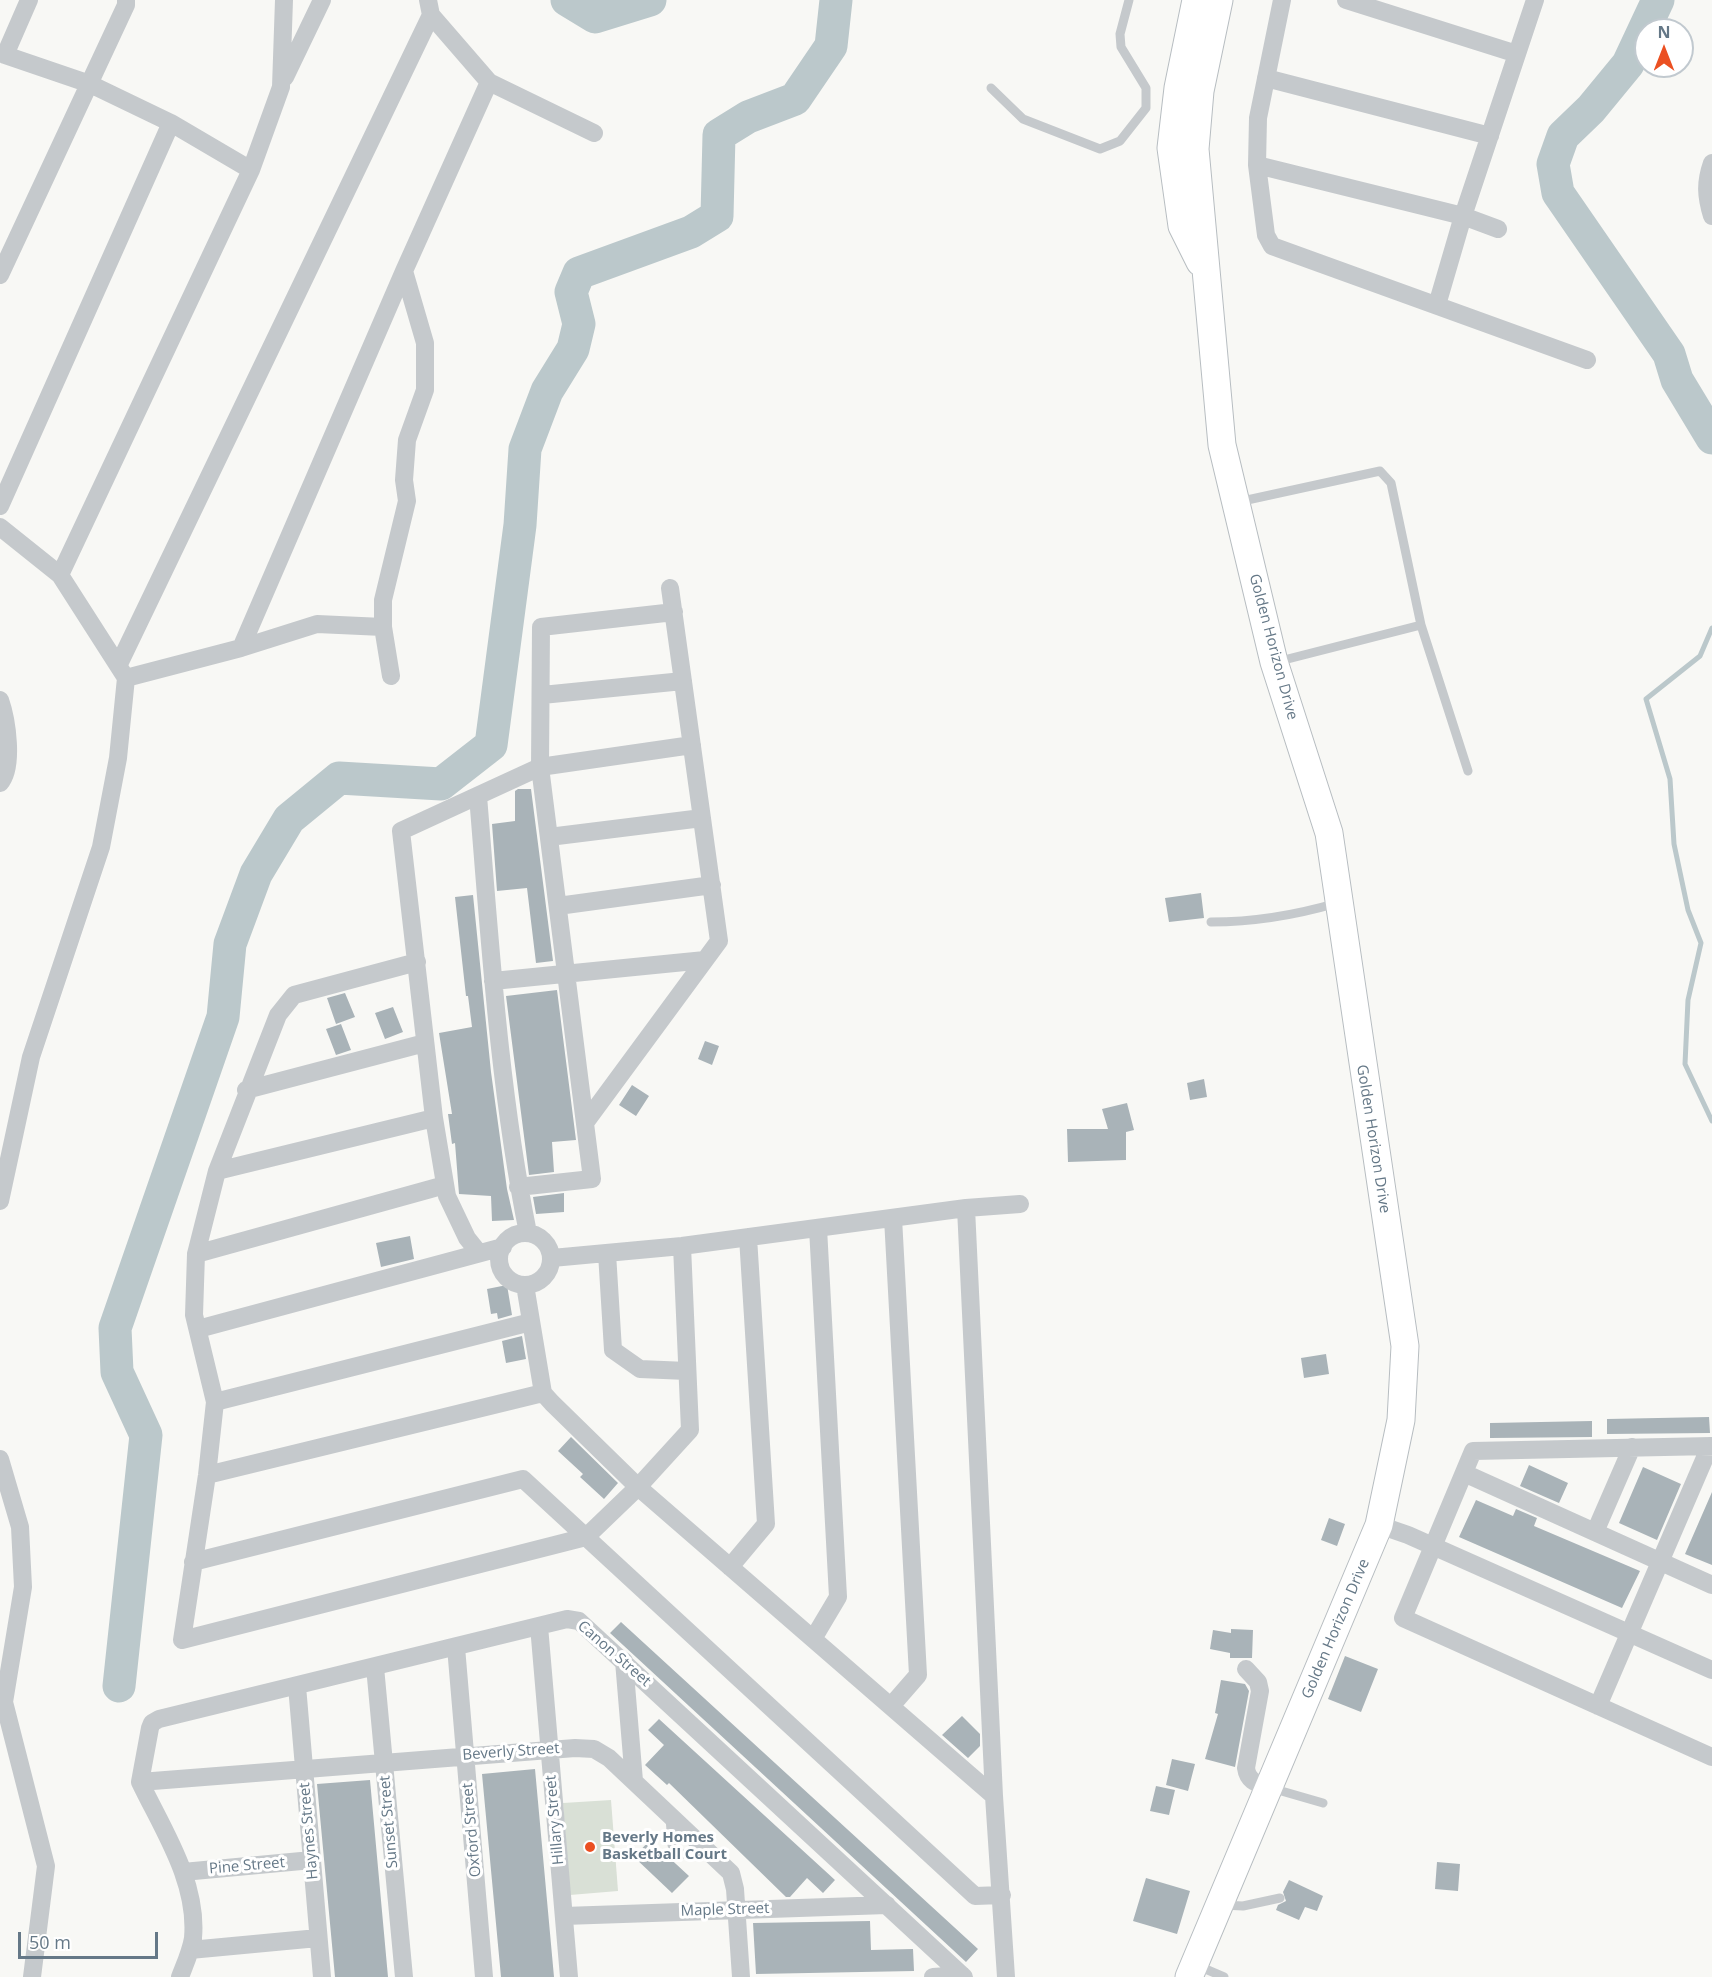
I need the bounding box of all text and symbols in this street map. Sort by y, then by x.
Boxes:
north arrow [1634,18,1694,78]
text: N [1657,21,1671,43]
street label: Golden Horizon Drive [1245,572,1301,722]
street label: Golden Horizon Drive [1352,1063,1394,1215]
street label: Golden Horizon Drive [1298,1556,1374,1702]
street label: Canon Street [574,1617,654,1691]
street label: Beverly Street [462,1740,560,1764]
street label: Hillary Street [542,1774,568,1866]
street label: Sunset Street [376,1775,402,1869]
street label: Haynes Street [296,1782,322,1880]
street label: Oxford Street [459,1782,485,1878]
place label: Beverly Homes Basketball Court [602,1829,727,1864]
marker: Beverly Homes Basketball Court [583,1840,597,1854]
street label: Pine Street [208,1854,286,1878]
street label: Maple Street [680,1899,770,1921]
scale bar [21,1920,160,1958]
text: 50 m [29,1930,71,1954]

